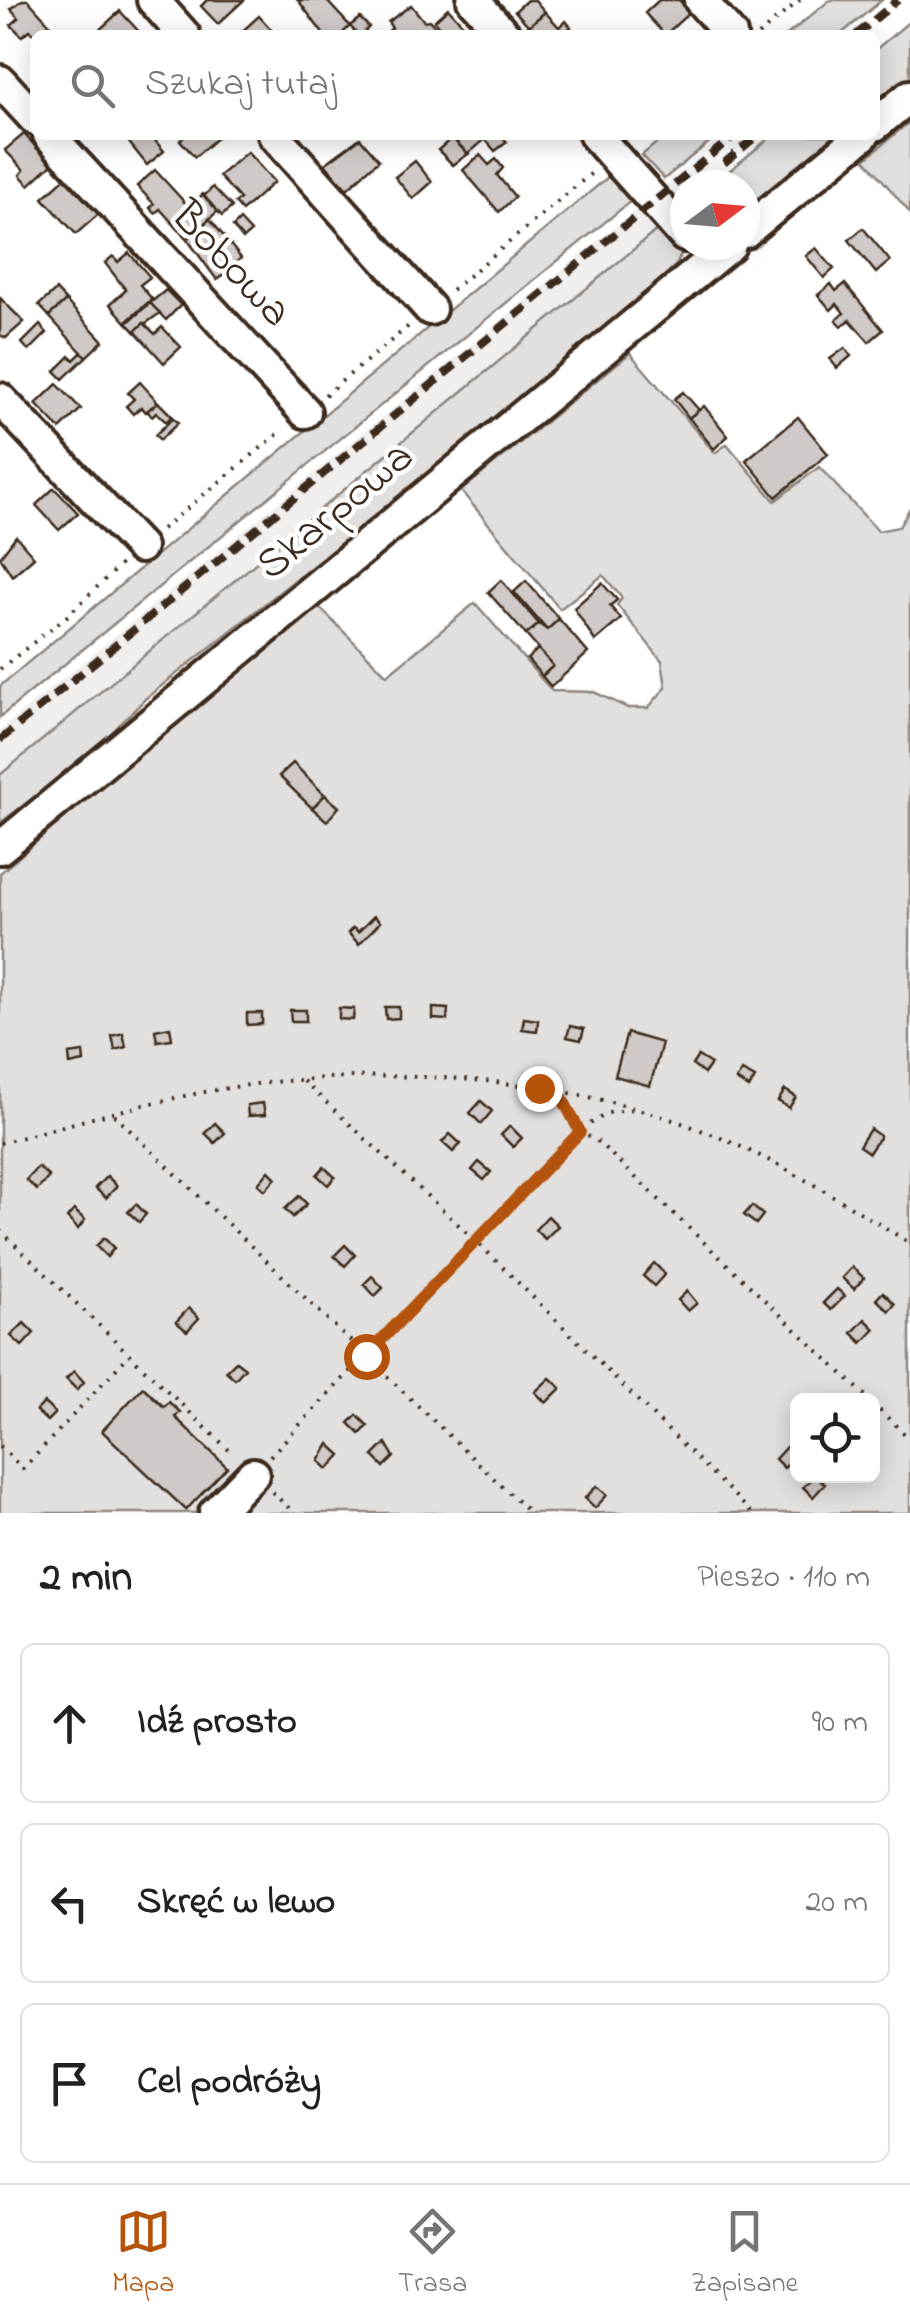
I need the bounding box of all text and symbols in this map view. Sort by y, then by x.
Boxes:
search box [30,30,880,140]
text: Szukaj tutaj [145,57,336,113]
icon: search [65,58,120,113]
north arrow [670,170,760,260]
street label: Bobowa [153,186,306,344]
street label: Skarpowa [243,426,429,598]
route end [517,1066,563,1112]
route start [344,1334,390,1380]
map controls [790,1393,880,1483]
button: locate [790,1393,880,1483]
text: 2 min [40,1548,132,1609]
text: Pieszo · 110 m [697,1555,870,1602]
text: Idź prosto [137,1695,297,1751]
icon: ahead [42,1696,97,1751]
text: 90 m [812,1700,868,1747]
text: Skręć w lewo [137,1875,335,1931]
icon: left [42,1876,97,1931]
text: 20 m [805,1880,868,1927]
text: Cel podróży [137,2055,321,2111]
icon: arrive [42,2056,97,2111]
tab: Mapa [112,2204,174,2305]
tab: Trasa [398,2204,467,2305]
tab: Zapisane [691,2204,798,2305]

